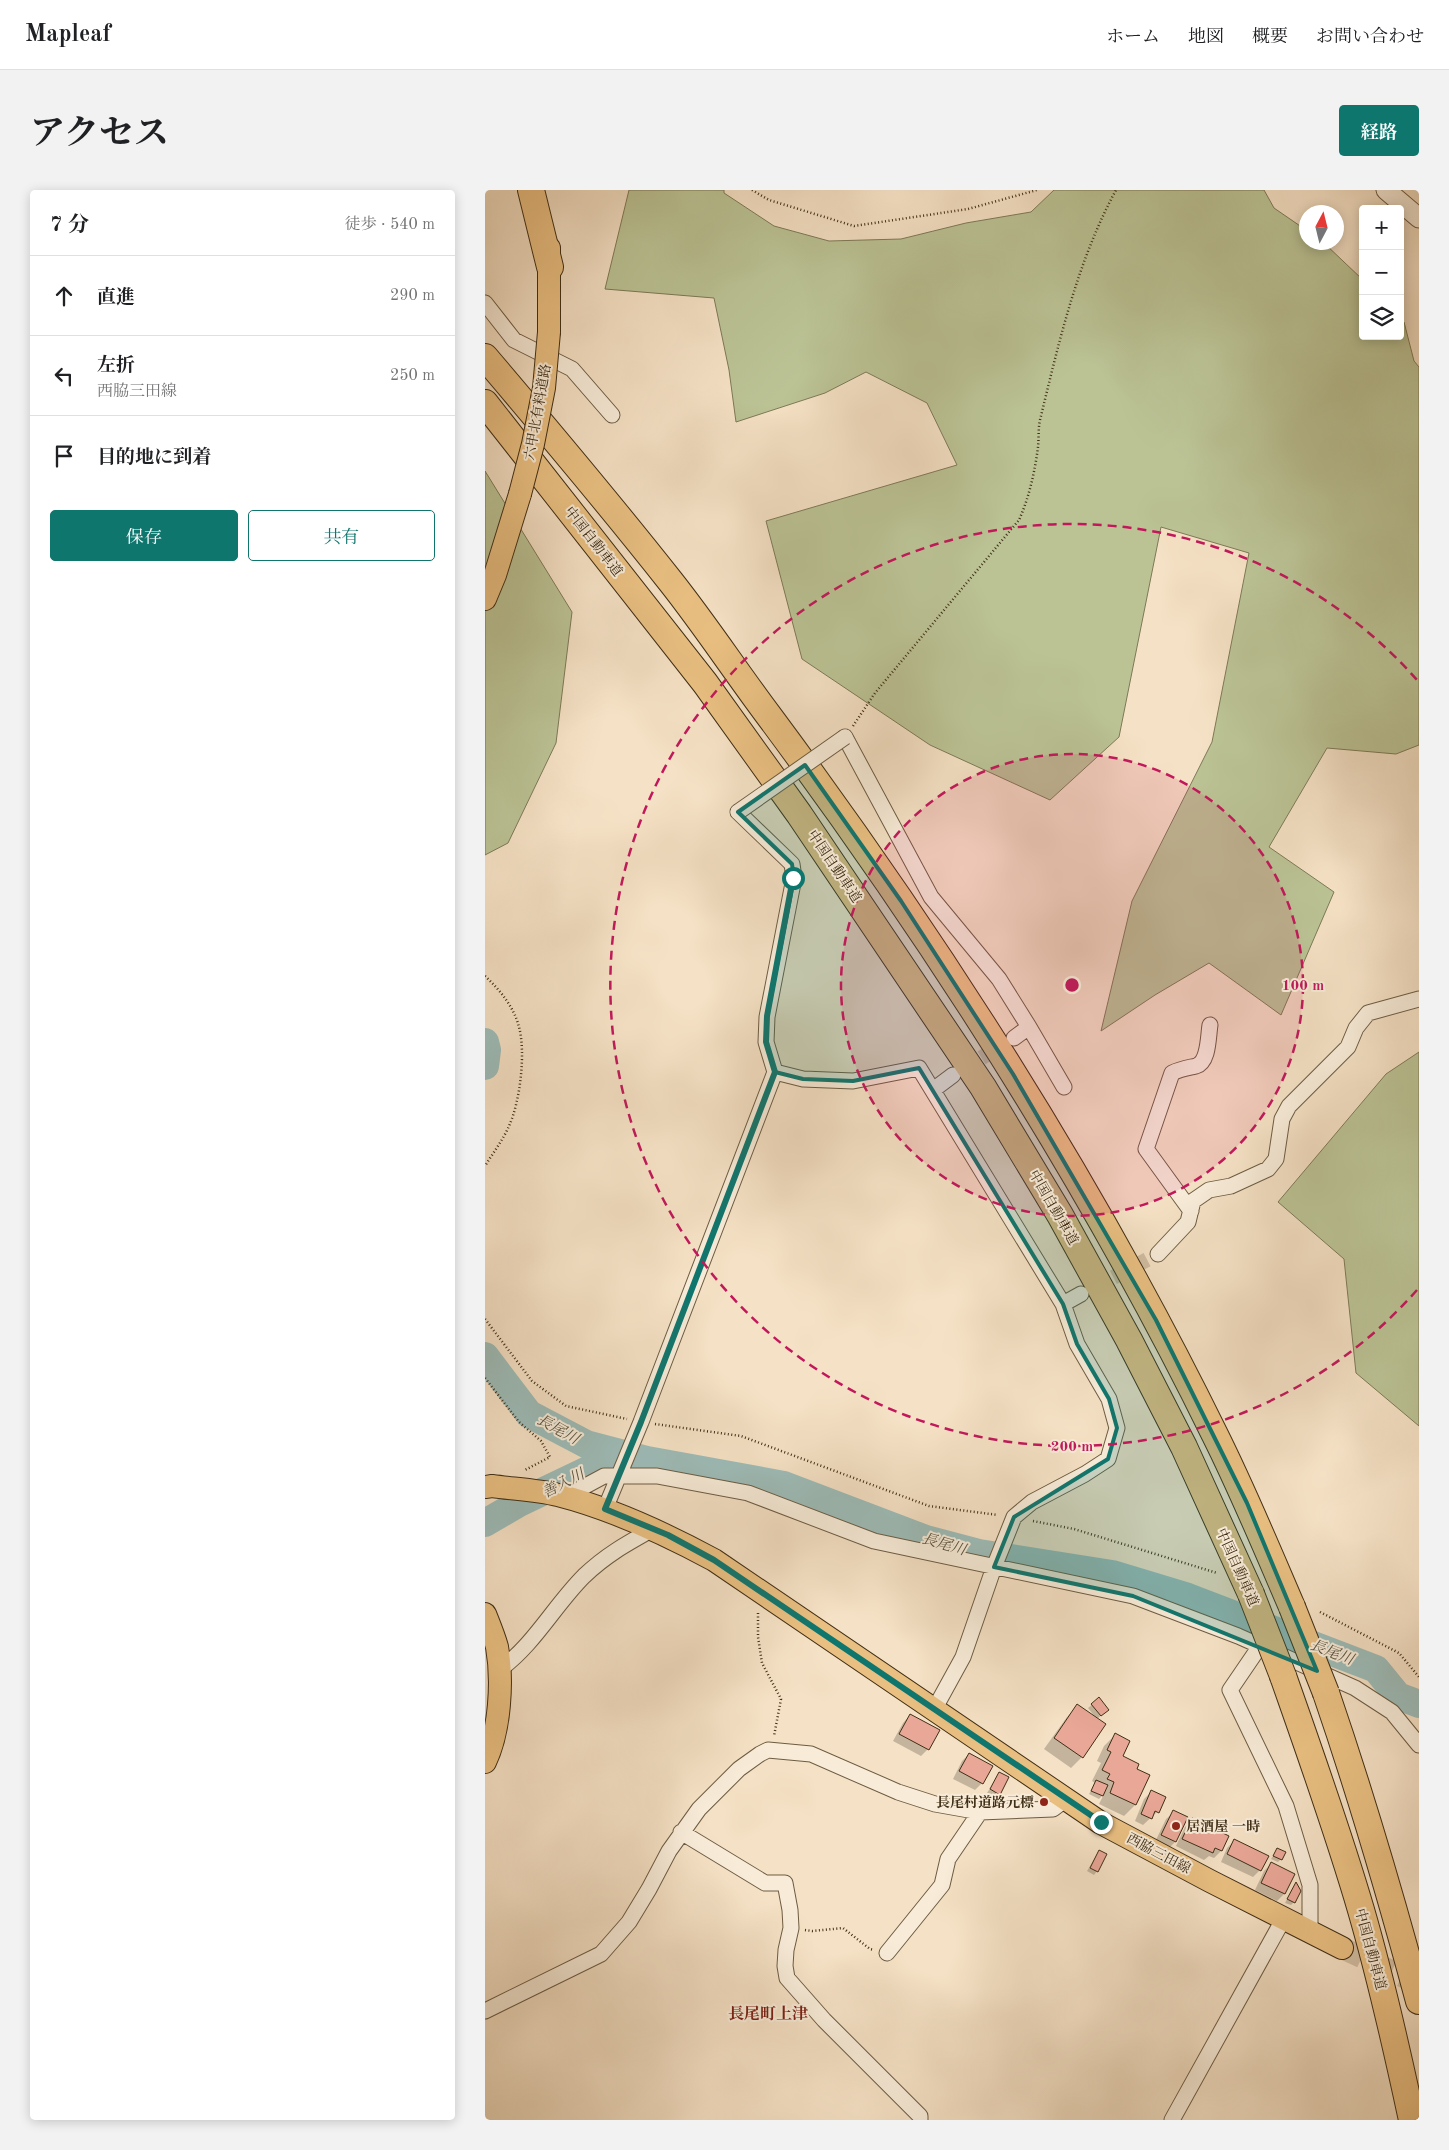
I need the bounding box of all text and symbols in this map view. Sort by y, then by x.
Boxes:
text: Mapleaf [25,23,111,47]
text: ホーム [1106,28,1160,46]
text: 地図 [1188,28,1224,46]
text: 概要 [1252,28,1288,46]
text: お問い合わせ [1316,28,1424,46]
button: 経路 [1339,105,1419,156]
text: アクセス [30,117,169,152]
north arrow [1299,205,1344,250]
map controls [1359,205,1404,340]
button: + [1359,205,1404,250]
text: 7 分 [50,215,89,236]
text: 徒歩 · 540 m [345,217,435,233]
button: − [1359,250,1404,295]
icon: ahead [50,282,78,310]
text: 290 m [390,288,435,304]
text: 直進 [97,289,135,308]
button: layers [1359,295,1404,340]
text: 左折 [97,357,135,376]
icon: left [50,362,78,390]
street label: 六甲北有料道路 [522,363,553,462]
text: 250 m [390,368,435,384]
text: 西脇三田線 [97,384,177,400]
icon: arrive [50,442,78,470]
text: 目的地に到着 [97,449,211,468]
street label: 中国自動車道 [562,504,625,579]
button: 保存 [50,510,238,561]
button: 共有 [248,510,435,561]
street label: 中国自動車道 [805,827,864,905]
route start [782,867,805,890]
centre of rings [1063,976,1081,994]
text: 100 m [1282,979,1324,994]
street label: 中国自動車道 [1026,1167,1081,1247]
water label: 長尾川 [534,1411,583,1449]
text: 200 m [1051,1440,1093,1455]
water label: 善入川 [539,1465,589,1501]
street label: 中国自動車道 [1214,1526,1261,1609]
water label: 長尾川 [920,1530,970,1559]
water label: 長尾川 [1308,1636,1358,1669]
place label: 長尾村道路元標 [936,1795,1034,1810]
marker: 長尾村道路元標 [1038,1796,1050,1808]
route end [1090,1811,1113,1834]
place label: 居酒屋 一時 [1186,1819,1260,1834]
marker: 居酒屋 一時 [1170,1820,1182,1832]
street label: 西脇三田線 [1124,1830,1193,1876]
street label: 中国自動車道 [1352,1907,1389,1992]
district label: 長尾町上津 [728,2005,808,2023]

